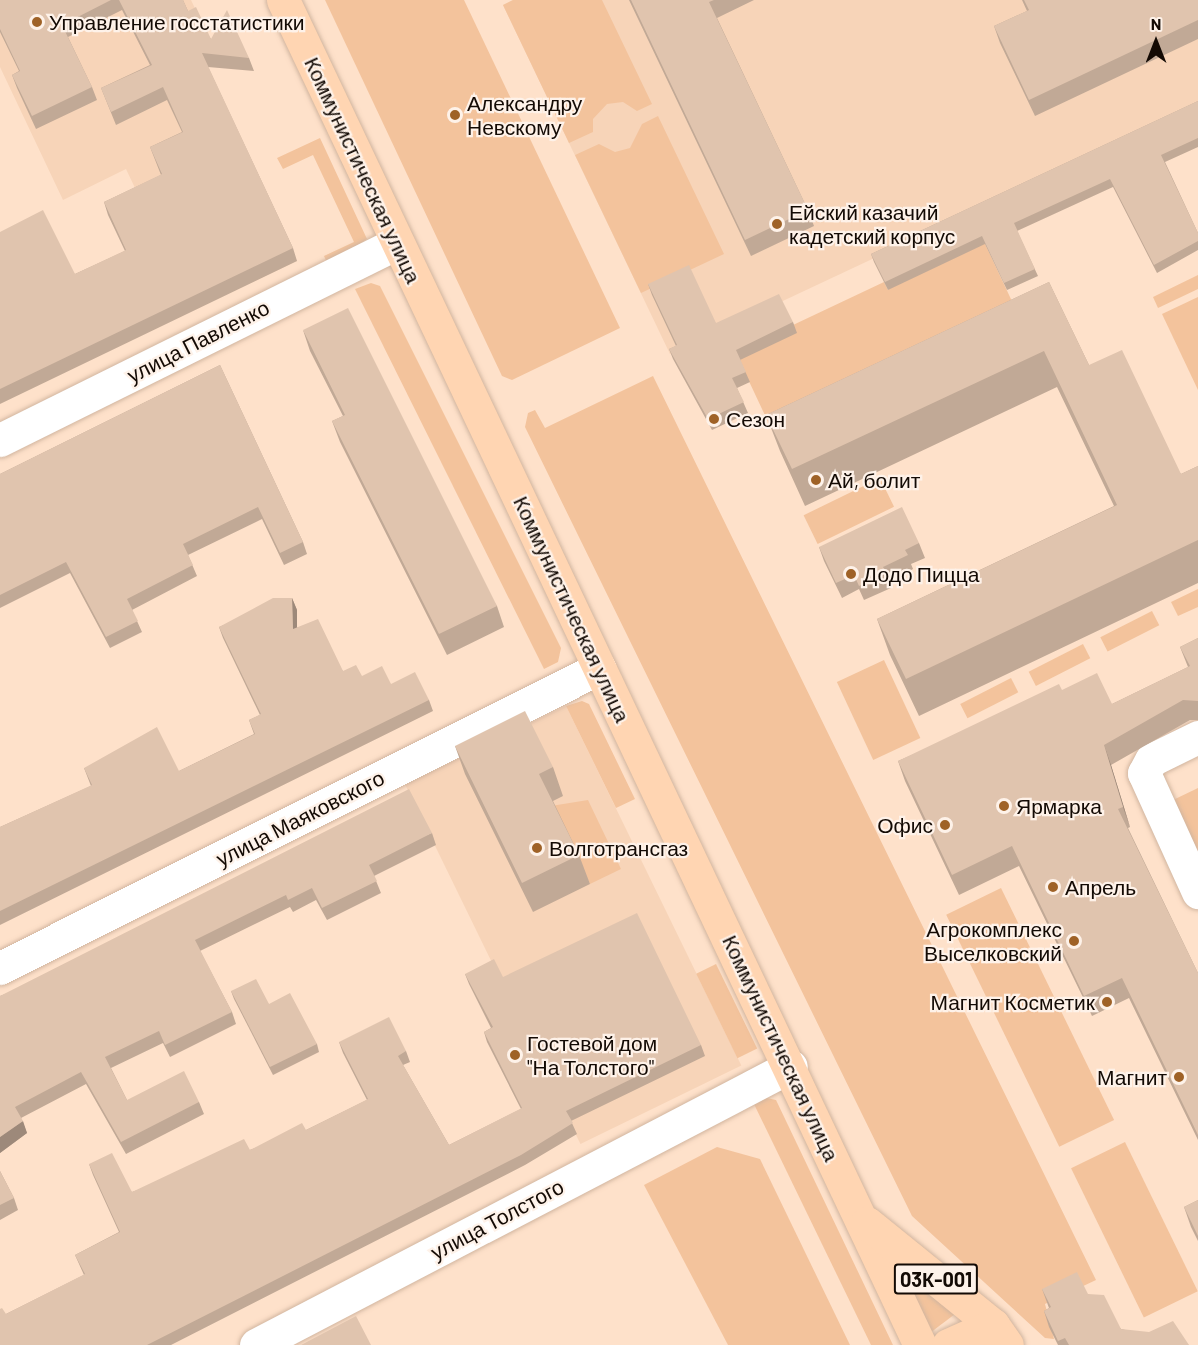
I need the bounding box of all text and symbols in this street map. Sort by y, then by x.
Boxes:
place label: Управление госстатистики [49,9,305,35]
north arrow [1126,12,1186,72]
text: N [1151,14,1161,33]
marker: Управление госстатистики [30,15,44,29]
street label: Коммунистическая улица [300,53,426,287]
place label: Александру Невскому [467,90,582,140]
marker: Александру Невскому [448,108,462,122]
place label: Ейский казачий кадетский корпус [789,199,955,249]
marker: Ейский казачий кадетский корпус [770,217,784,231]
street label: улица Павленко [123,294,273,388]
place label: Сезон [726,406,785,432]
marker: Сезон [707,412,721,426]
place label: Ай, болит [828,467,920,493]
marker: Ай, болит [809,473,823,487]
street label: Коммунистическая улица [509,492,635,726]
place label: Додо Пицца [863,561,979,587]
marker: Додо Пицца [844,567,858,581]
street label: улица Маяковского [212,765,388,871]
place label: Ярмарка [1016,793,1102,819]
marker: Ярмарка [997,799,1011,813]
place label: Офис [877,812,933,838]
marker: Офис [938,818,952,832]
place label: Волготрансгаз [549,835,688,861]
marker: Волготрансгаз [530,841,544,855]
place label: Апрель [1065,874,1136,900]
marker: Апрель [1046,880,1060,894]
place label: Агрокомплекс Выселковский [924,916,1062,966]
street label: Коммунистическая улица [718,931,844,1165]
marker: Агрокомплекс Выселковский [1067,934,1081,948]
place label: Магнит Косметик [930,989,1095,1015]
marker: Магнит Косметик [1100,995,1114,1009]
place label: Гостевой дом "На Толстого" [527,1030,657,1080]
marker: Гостевой дом "На Толстого" [508,1048,522,1062]
place label: Магнит [1097,1064,1167,1090]
marker: Магнит [1172,1070,1186,1084]
street label: улица Толстого [426,1173,568,1265]
road number: 03К-001 [892,1262,980,1296]

